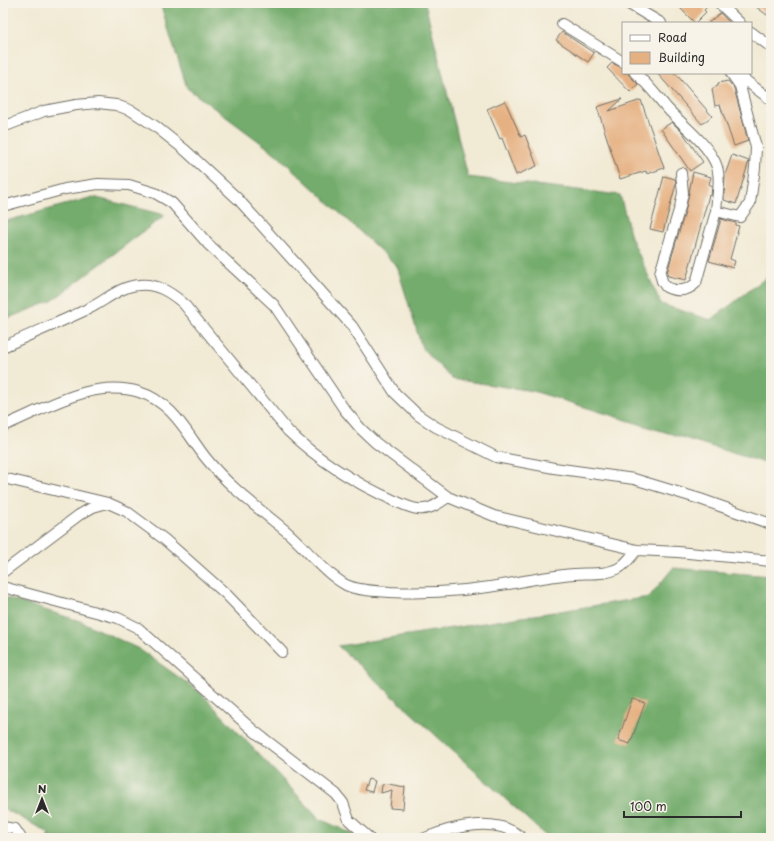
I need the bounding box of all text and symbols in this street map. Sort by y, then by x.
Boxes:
legend [622,22,752,74]
text: Road [658,28,687,46]
text: Building [658,48,705,66]
north arrow [22,779,62,819]
text: N [38,780,47,797]
scale bar [624,793,741,819]
text: 100 m [630,797,667,815]

